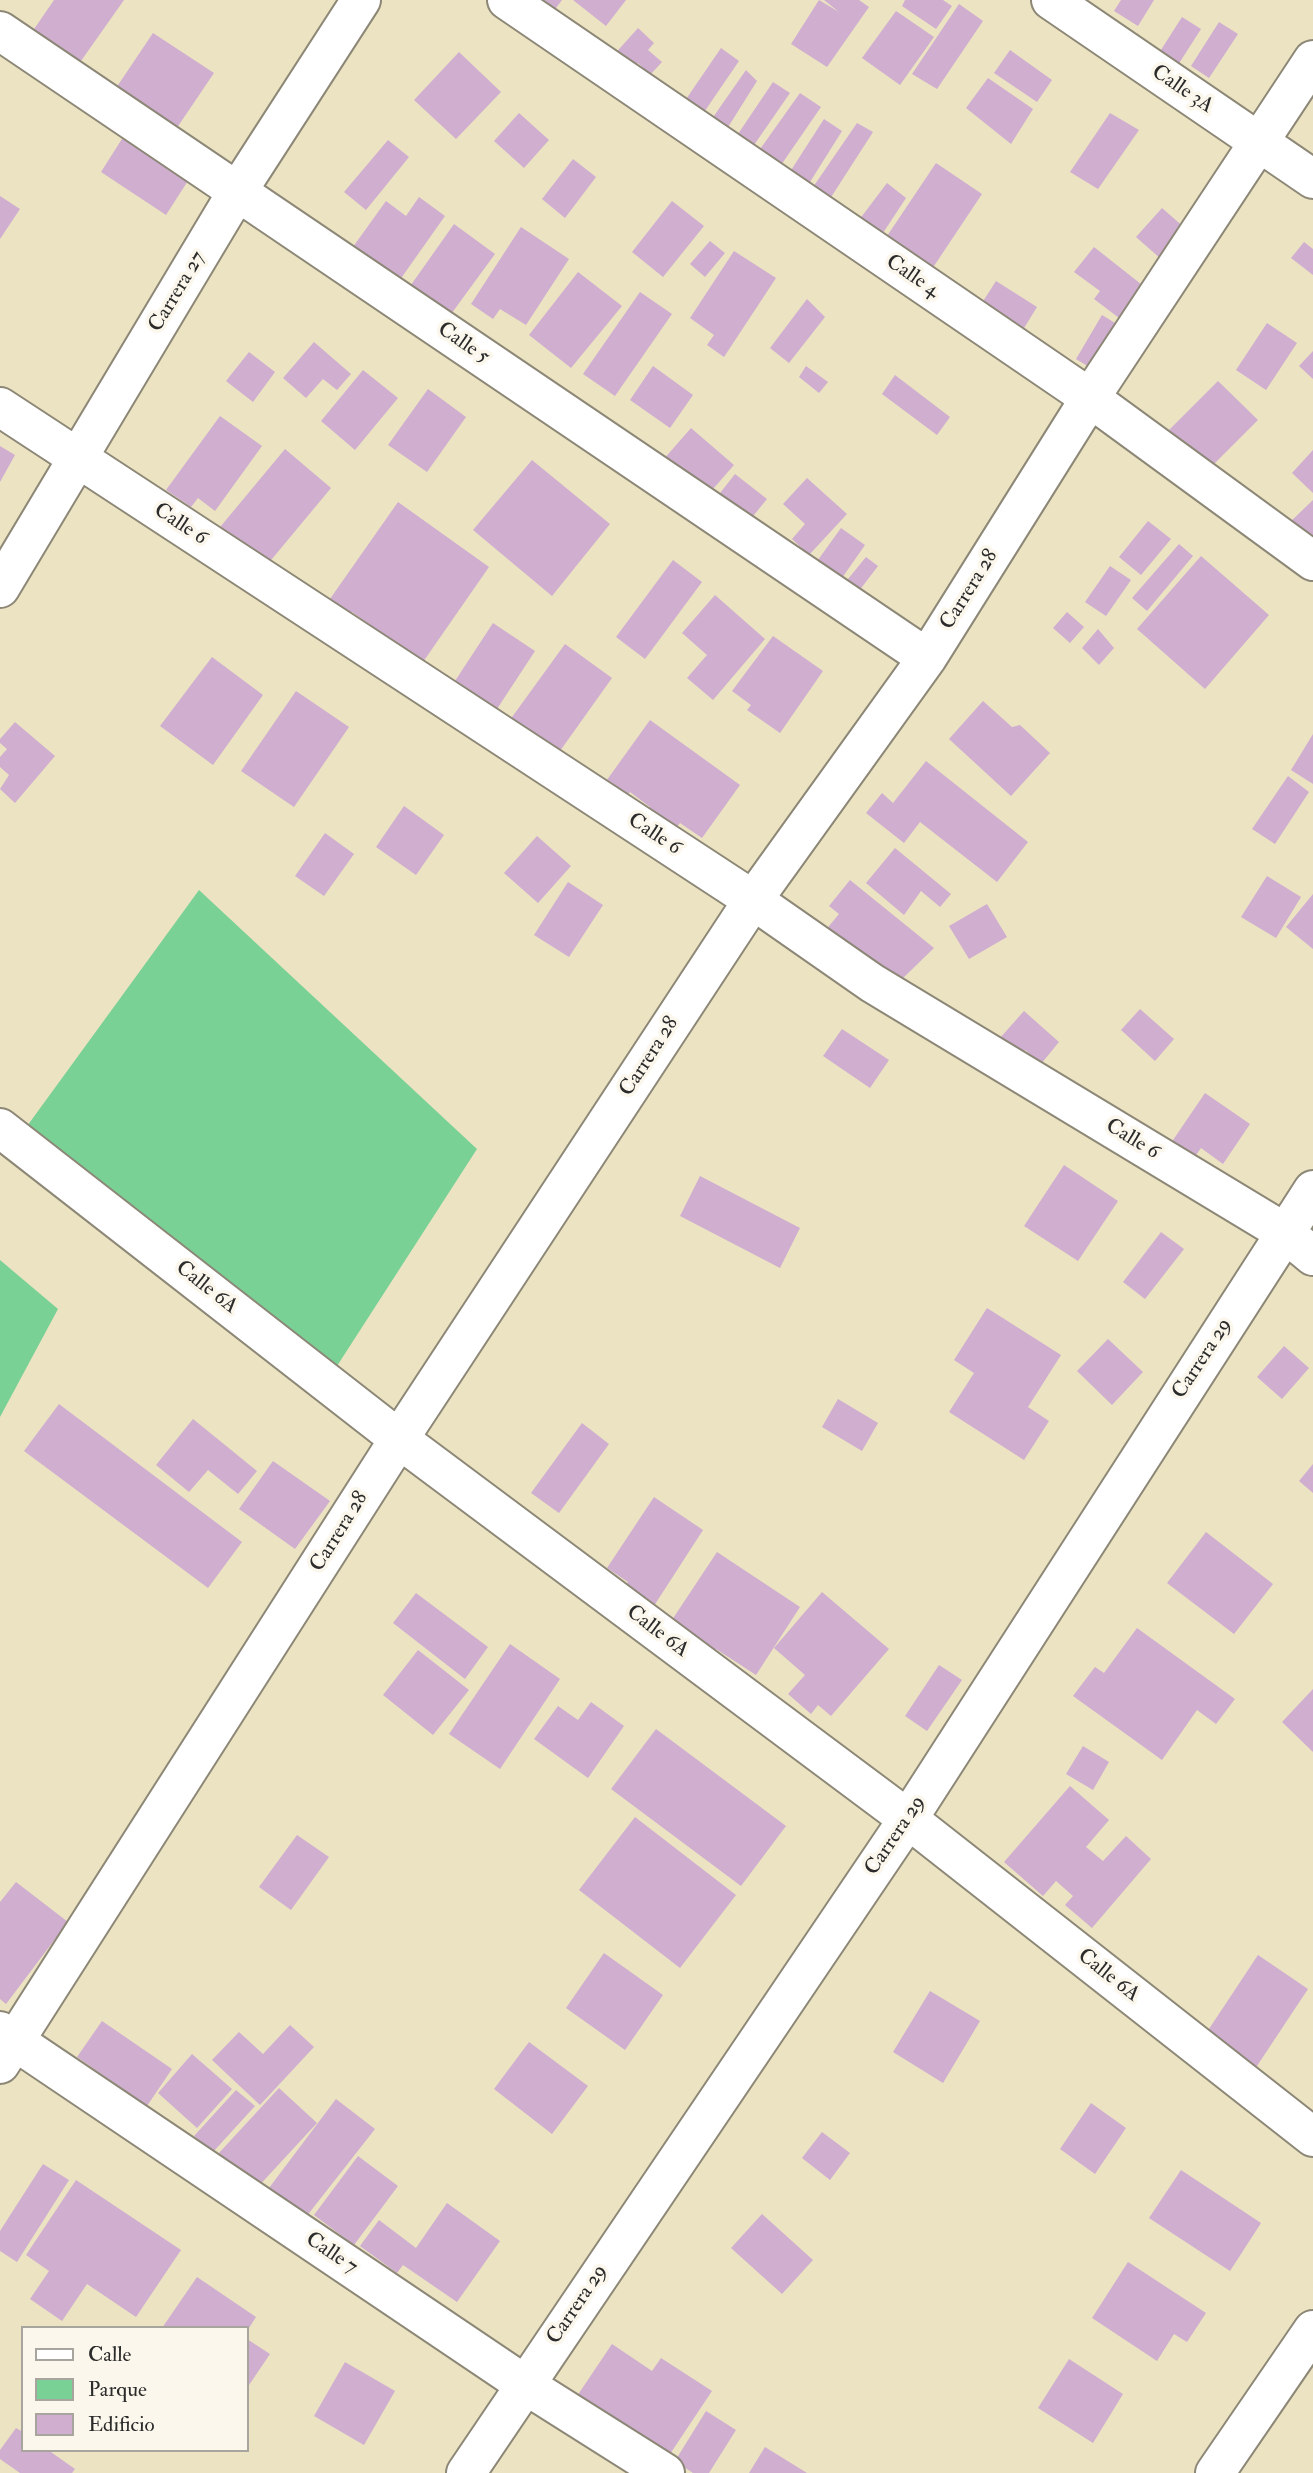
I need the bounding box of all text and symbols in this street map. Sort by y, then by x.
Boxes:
street label: Calle 3A [1146,60,1218,120]
street label: Carrera 27 [144,247,212,337]
street label: Calle 4 [880,250,944,304]
street label: Calle 5 [432,318,494,370]
street label: Calle 6 [149,499,211,551]
street label: Carrera 28 [936,545,1004,635]
street label: Calle 6 [623,809,685,861]
street label: Carrera 28 [615,1013,685,1101]
street label: Calle 6 [1100,1114,1164,1166]
street label: Calle 6A [170,1256,242,1320]
street label: Carrera 29 [1168,1314,1238,1404]
street label: Carrera 28 [306,1487,374,1577]
street label: Calle 6A [621,1600,693,1664]
street label: Carrera 29 [860,1791,932,1881]
street label: Calle 6A [1072,1944,1144,2008]
street label: Calle 7 [300,2227,362,2281]
street label: Carrera 29 [542,2260,614,2350]
legend [21,2326,248,2452]
text: Calle [88,2341,131,2368]
text: Parque [88,2376,147,2403]
text: Edificio [88,2411,155,2438]

